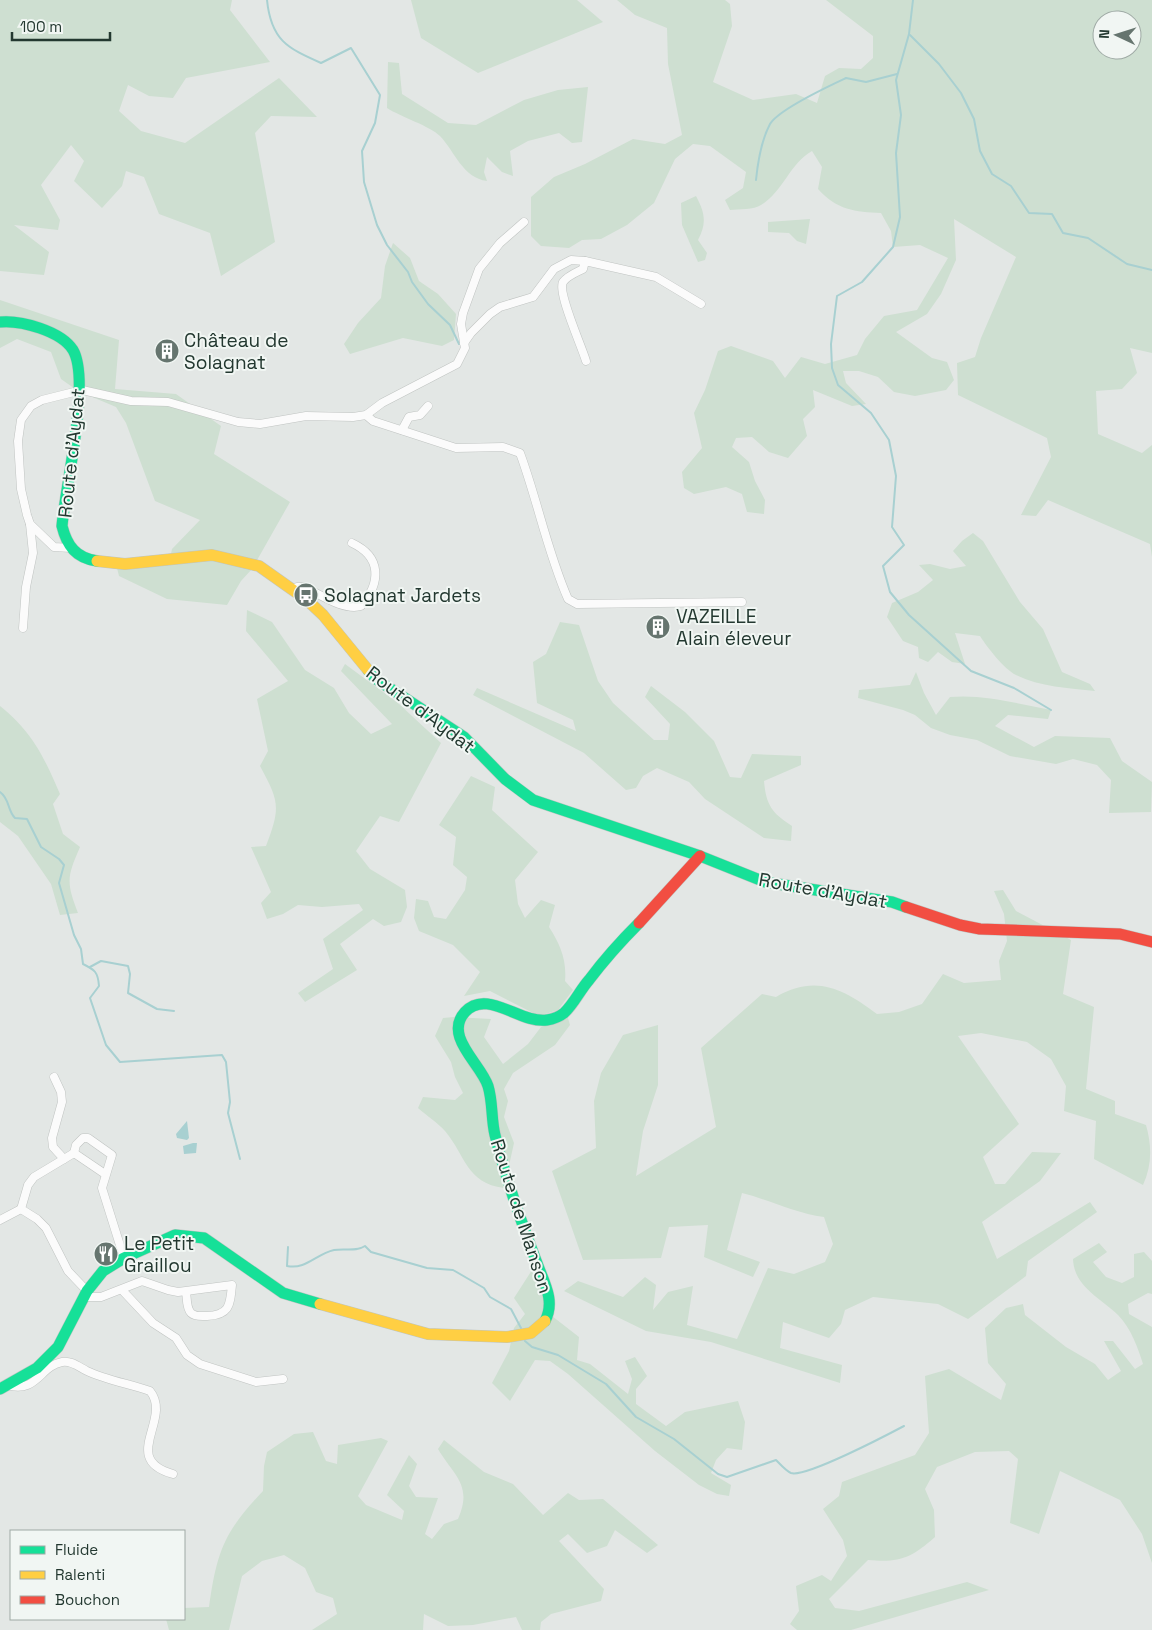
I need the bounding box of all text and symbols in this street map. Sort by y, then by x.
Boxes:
scale bar [12,10,110,42]
north arrow [1092,10,1142,60]
text: 100 m [20,17,62,36]
text: N [1095,29,1113,39]
place label: Château de Solagnat [184,328,289,375]
building icon: Château de Solagnat [154,338,180,364]
street label: Route d'Aydat [52,387,91,519]
bus stop icon: Solagnat Jardets [293,582,319,608]
place label: Solagnat Jardets [324,583,481,608]
place label: VAZEILLE Alain éleveur [676,604,791,651]
building icon: VAZEILLE Alain éleveur [645,614,671,640]
street label: Route d'Aydat [361,660,480,759]
street label: Route d'Aydat [757,867,889,914]
street label: Route de Manson [485,1136,558,1296]
place label: Le Petit Graillou [124,1231,195,1278]
restaurant icon: Le Petit Graillou [93,1241,119,1267]
legend [10,1530,185,1620]
text: Fluide [55,1540,98,1559]
text: Ralenti [55,1565,105,1584]
text: Bouchon [55,1590,120,1609]

